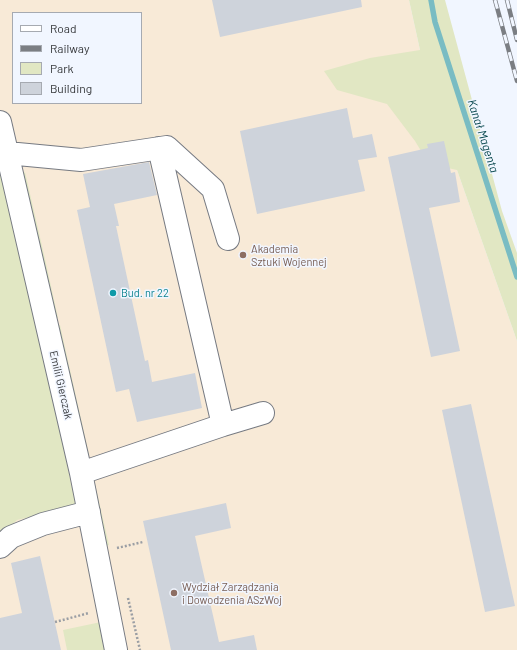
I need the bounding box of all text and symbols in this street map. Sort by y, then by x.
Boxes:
legend [12,12,142,104]
text: Road [50,21,77,35]
text: Railway [50,41,89,55]
text: Park [50,61,74,75]
text: Building [50,81,92,95]
water label: Kanał Magenta [464,98,502,174]
place label: Akademia Sztuki Wojennej [251,242,327,268]
marker: Akademia Sztuki Wojennej [238,250,248,260]
place label: Bud. nr 22 [121,286,169,300]
marker: Bud. nr 22 [108,288,118,298]
street label: Emilii Gierczak [47,349,75,421]
place label: Wydział Zarządzania i Dowodzenia ASzWoj [182,580,282,606]
marker: Wydział Zarządzania i Dowodzenia ASzWoj [169,588,179,598]

